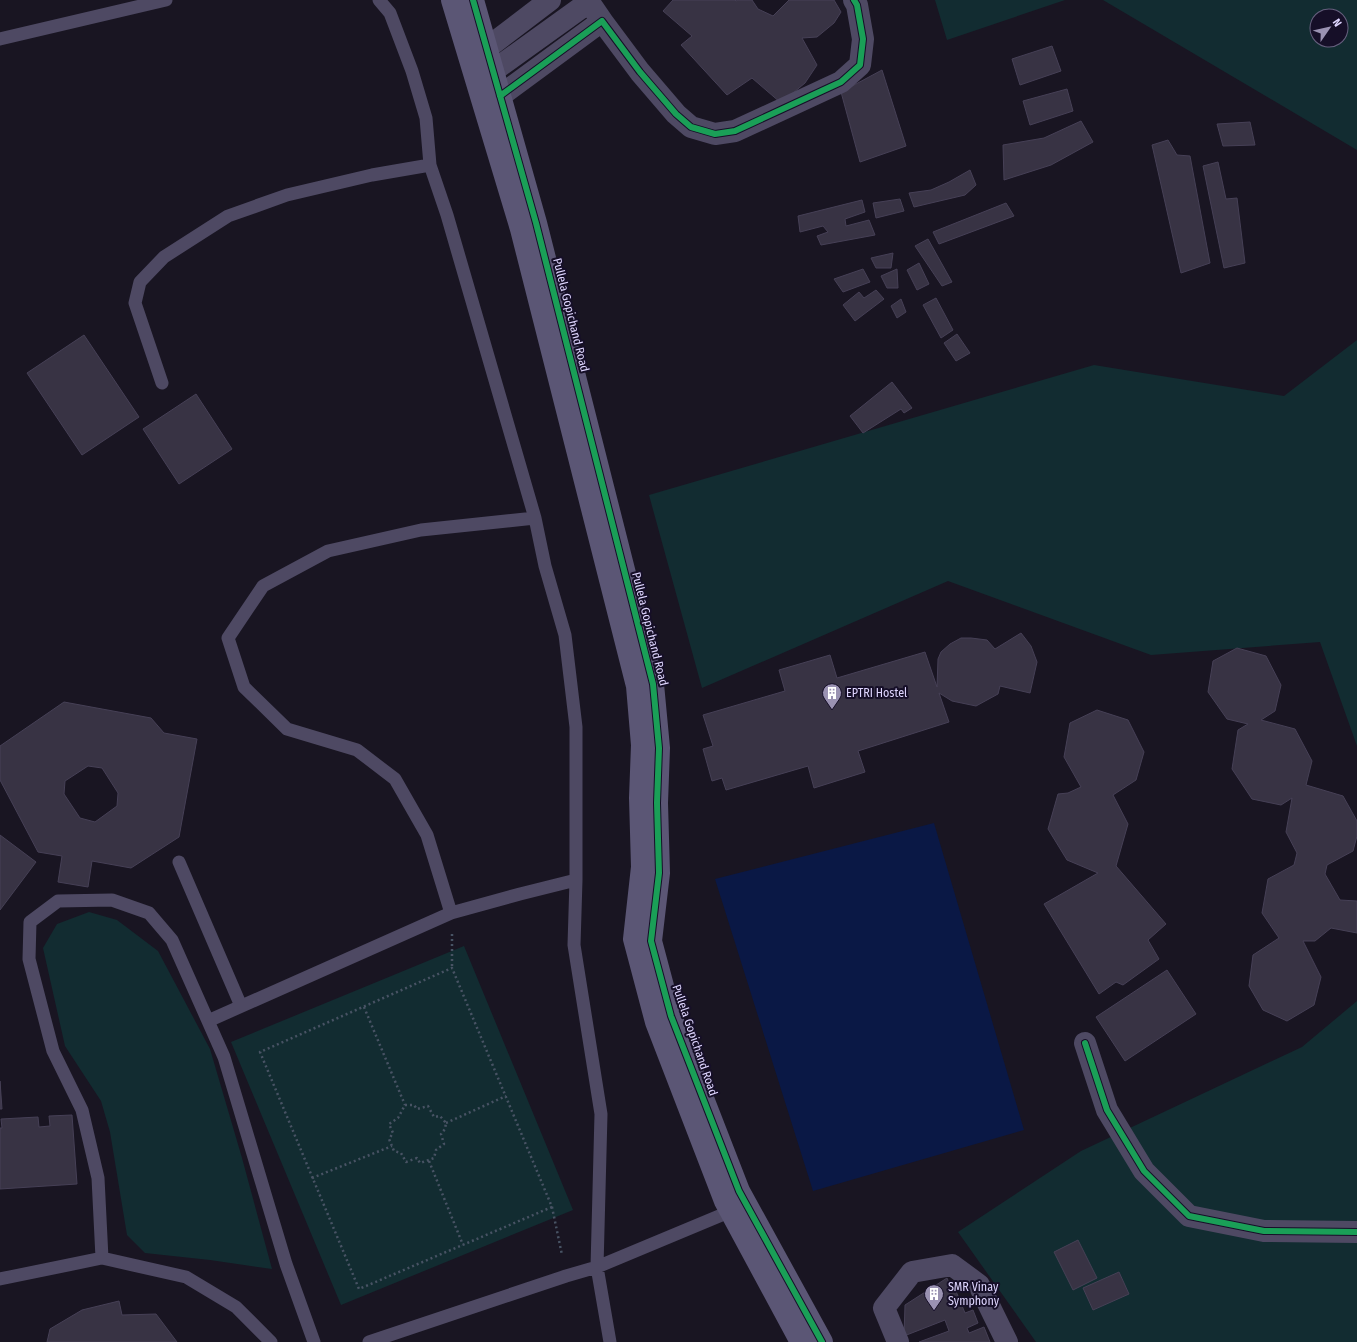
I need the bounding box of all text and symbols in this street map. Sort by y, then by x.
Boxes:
north arrow [1309,8,1349,48]
text: N [1330,16,1344,29]
street label: Pullela Gopichand Road [550,257,592,373]
street label: Pullela Gopichand Road [629,571,671,687]
building icon: EPTRI Hostel [821,682,843,710]
place label: EPTRI Hostel [846,686,907,700]
street label: Pullela Gopichand Road [669,983,721,1097]
place label: SMR Vinay Symphony [948,1280,1000,1308]
building icon: SMR Vinay Symphony [923,1283,945,1311]

